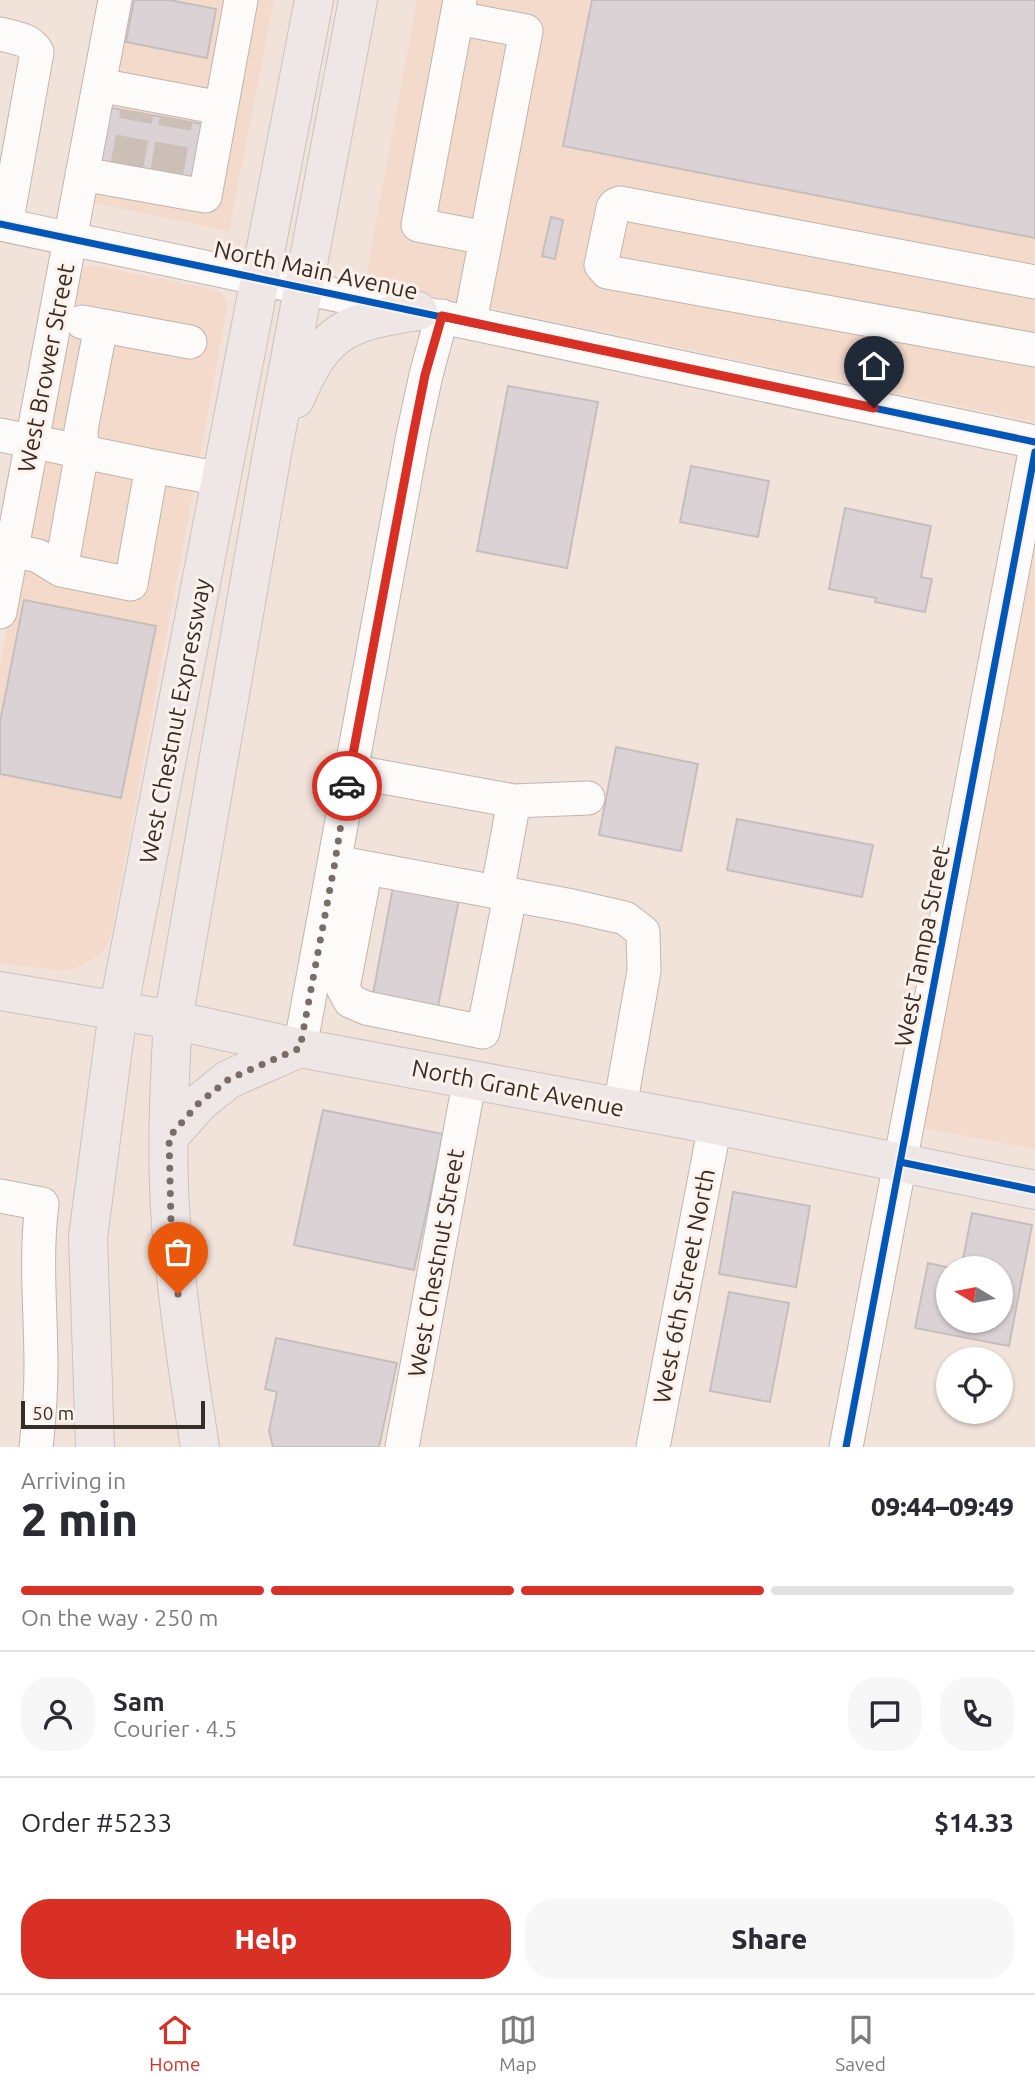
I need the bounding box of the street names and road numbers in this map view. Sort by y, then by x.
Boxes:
street label: North Main Avenue [211,235,421,305]
street label: West Brower Street [13,261,80,475]
street label: West Chestnut Expressway [134,576,216,866]
street label: West Tampa Street [889,842,955,1049]
street label: North Grant Avenue [410,1054,626,1122]
street label: West Chestnut Street [403,1146,469,1379]
street label: West 6th Street North [648,1166,720,1406]

